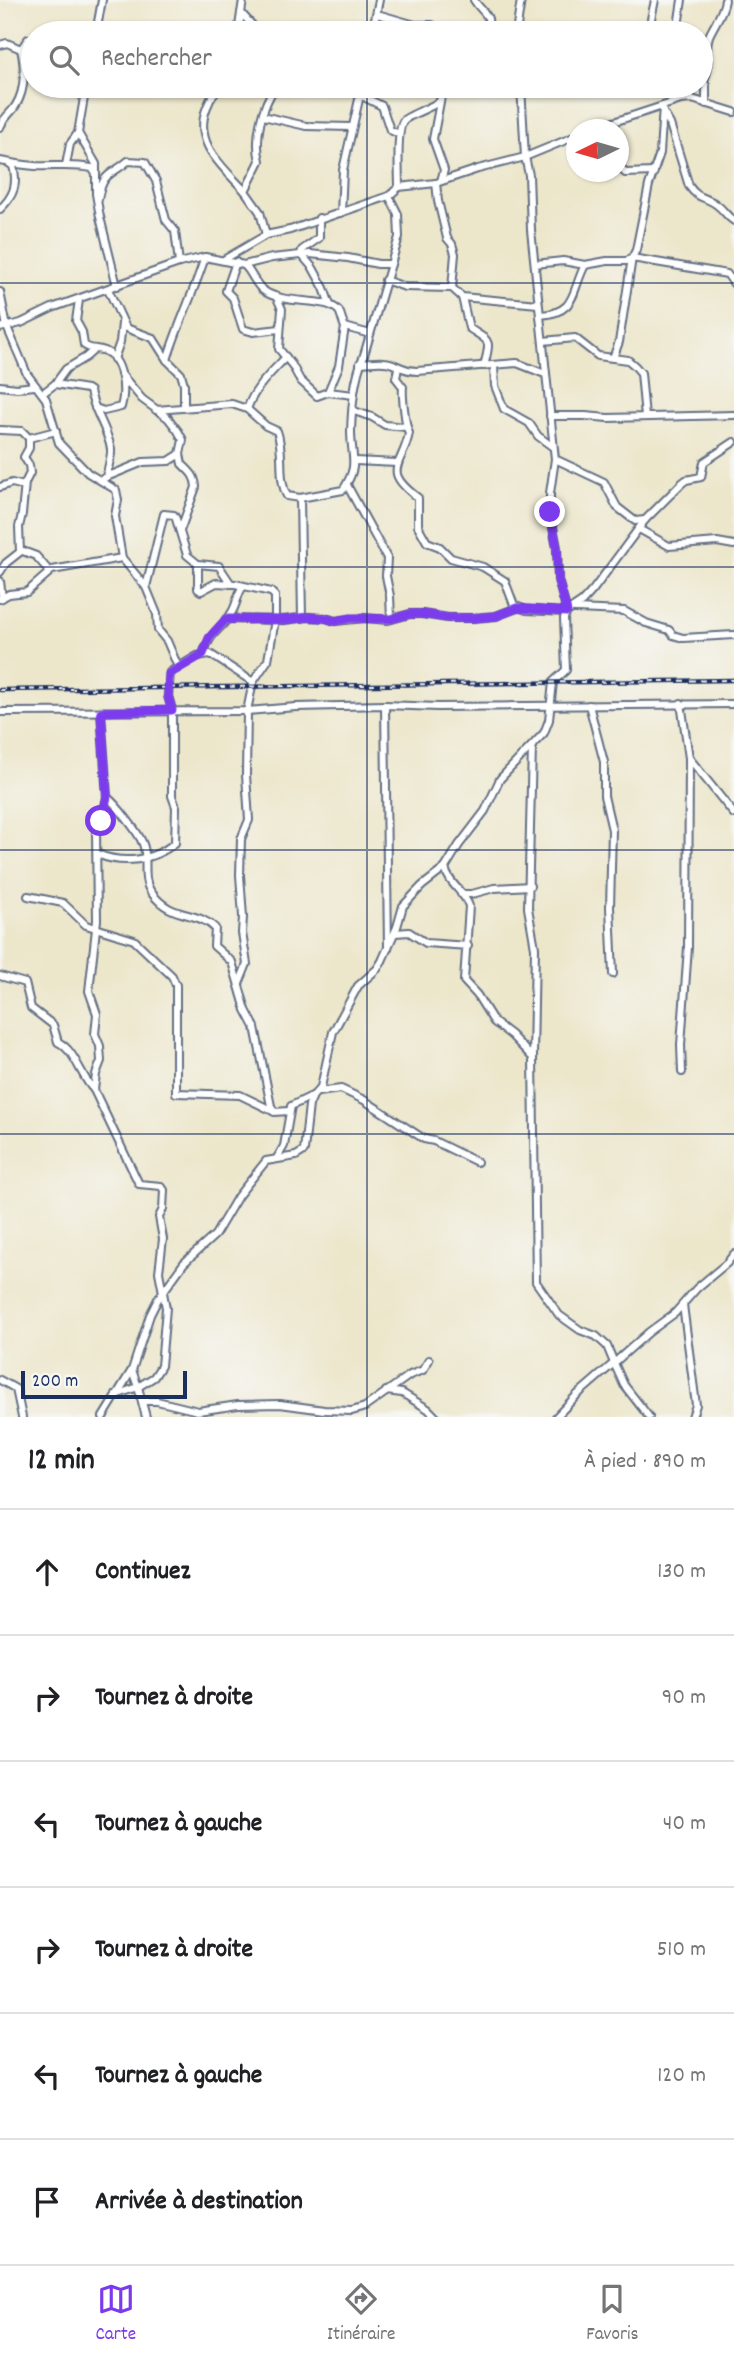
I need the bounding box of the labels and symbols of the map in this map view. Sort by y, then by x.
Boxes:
north arrow [566,119,629,182]
route end [534,496,565,527]
route start [85,805,116,836]
scale bar [21,1368,187,1400]

